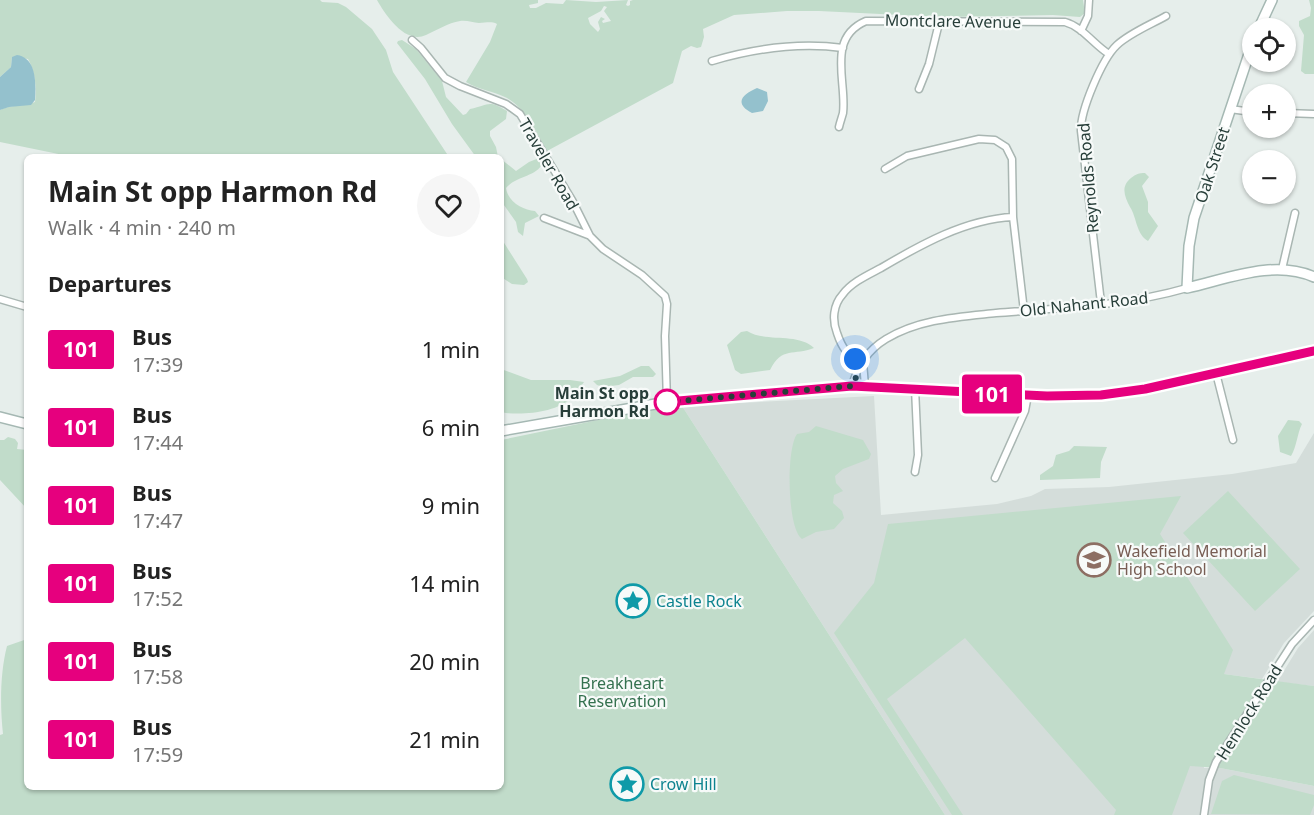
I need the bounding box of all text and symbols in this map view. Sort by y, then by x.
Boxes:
street label: Montclare Avenue [885,9,1021,33]
map controls [1242,18,1296,204]
button: locate [1242,18,1296,72]
button: + [1242,84,1296,138]
street label: Traveler Road [514,114,584,214]
street label: Reynolds Road [1072,122,1104,234]
street label: Oak Street [1189,124,1235,206]
button: − [1242,150,1296,204]
text: Main St opp Harmon Rd [48,172,377,210]
button: heart [417,174,480,237]
text: Walk · 4 min · 240 m [48,214,236,241]
text: Departures [48,268,172,298]
street label: Old Nahant Road [1019,286,1149,322]
text: Bus [132,321,172,351]
text: 1 min [422,334,480,364]
text: 101 [63,335,99,363]
your location [840,344,870,374]
text: 17:39 [132,351,183,378]
line badge: 101 [958,374,1026,414]
text: 101 [974,380,1010,408]
place label: Main St opp Harmon Rd [555,382,649,422]
marker: Main St opp Harmon Rd [654,389,680,415]
text: Bus [132,399,172,429]
text: 6 min [422,412,480,442]
text: 101 [63,413,99,441]
text: 17:44 [132,429,183,456]
text: Bus [132,477,172,507]
text: 9 min [422,490,480,520]
text: 101 [63,491,99,519]
text: 17:47 [132,507,183,534]
place label: Wakefield Memorial High School [1117,540,1267,580]
school or university icon: Wakefield Memorial High School [1076,542,1112,578]
text: Bus [132,555,172,585]
text: 14 min [409,568,480,598]
text: 101 [63,569,99,597]
place icon: Castle Rock [615,583,651,619]
text: 17:52 [132,585,183,612]
place label: Castle Rock [656,590,742,612]
text: Bus [132,633,172,663]
text: 20 min [409,646,480,676]
text: 101 [63,647,99,675]
street label: Hemlock Road [1211,660,1287,764]
text: 17:58 [132,663,183,690]
park label: Breakheart Reservation [578,672,666,712]
text: Bus [132,711,172,741]
text: 21 min [409,724,480,754]
text: 101 [63,725,99,753]
text: 17:59 [132,741,183,768]
place icon: Crow Hill [609,766,645,802]
place label: Crow Hill [650,773,717,795]

